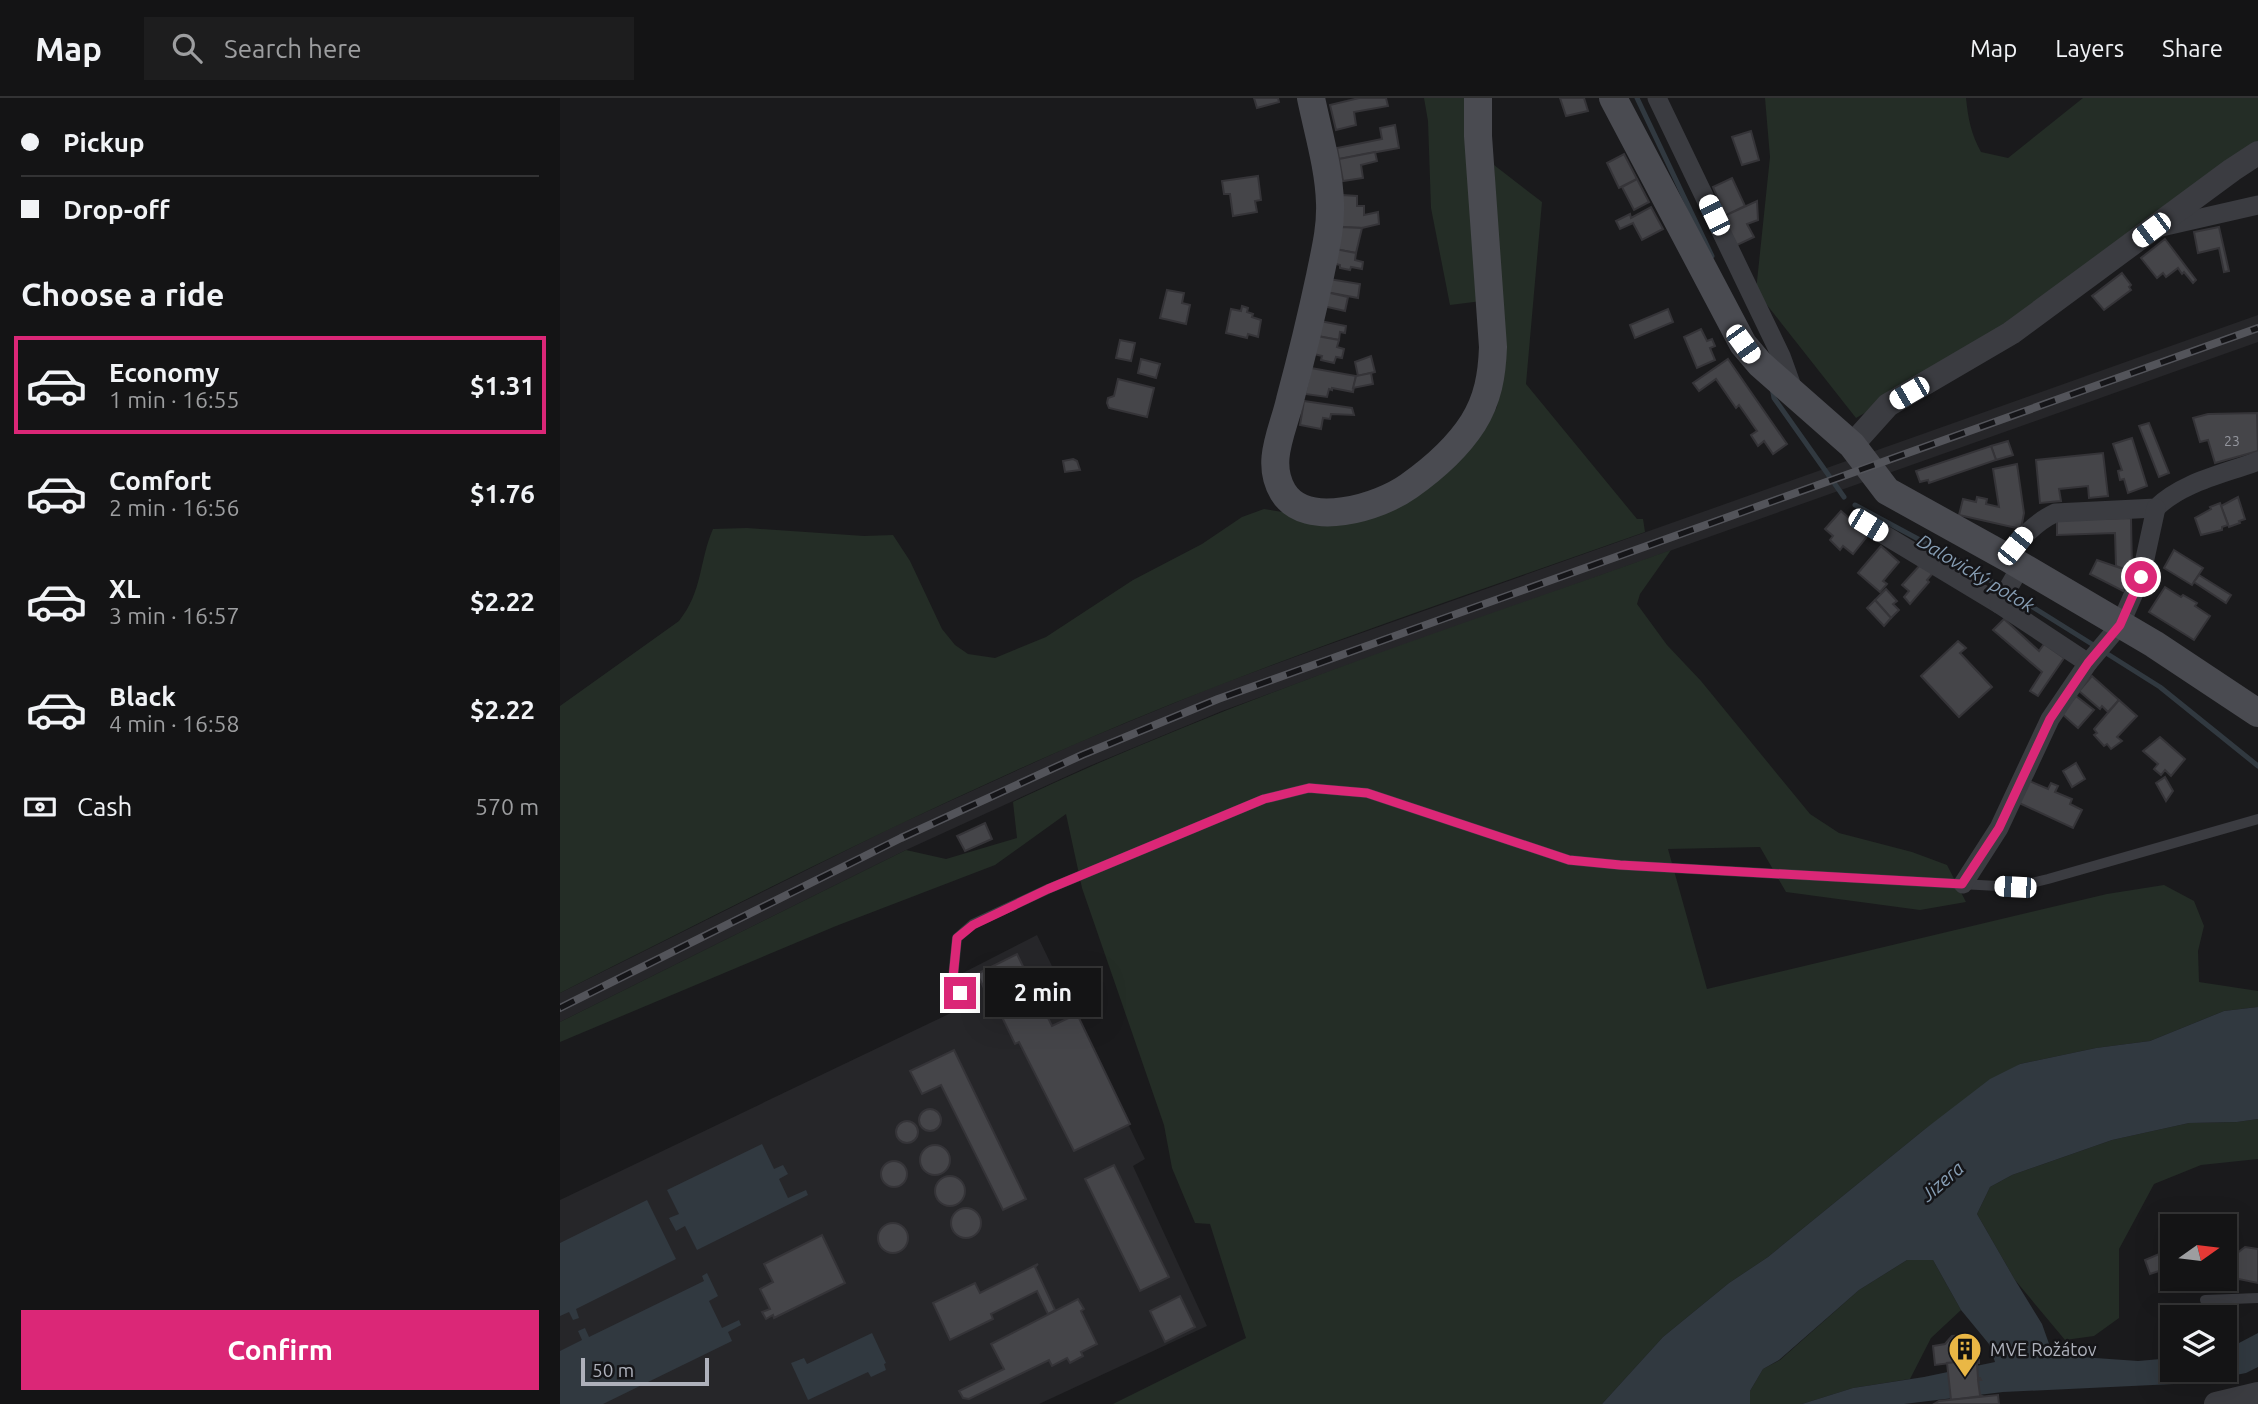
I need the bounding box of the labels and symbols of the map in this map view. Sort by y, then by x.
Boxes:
car [1696,192,1733,238]
car [2128,209,2175,251]
car [1723,321,1764,367]
car [1886,373,1933,413]
house number: 23 [2224,433,2240,449]
car [1845,505,1892,545]
car [1994,523,2037,569]
water label: Dalovický potok [1913,529,2039,617]
route start [2125,561,2157,593]
car [1994,875,2037,899]
callout: 2 min [984,968,1100,1018]
route end [944,977,976,1009]
water label: Jizera [1915,1157,1968,1206]
north arrow [2160,1214,2236,1292]
building icon: MVE Rožátov [1946,1330,1984,1379]
place label: MVE Rožátov [1990,1339,2097,1359]
scale bar [581,1355,709,1387]

